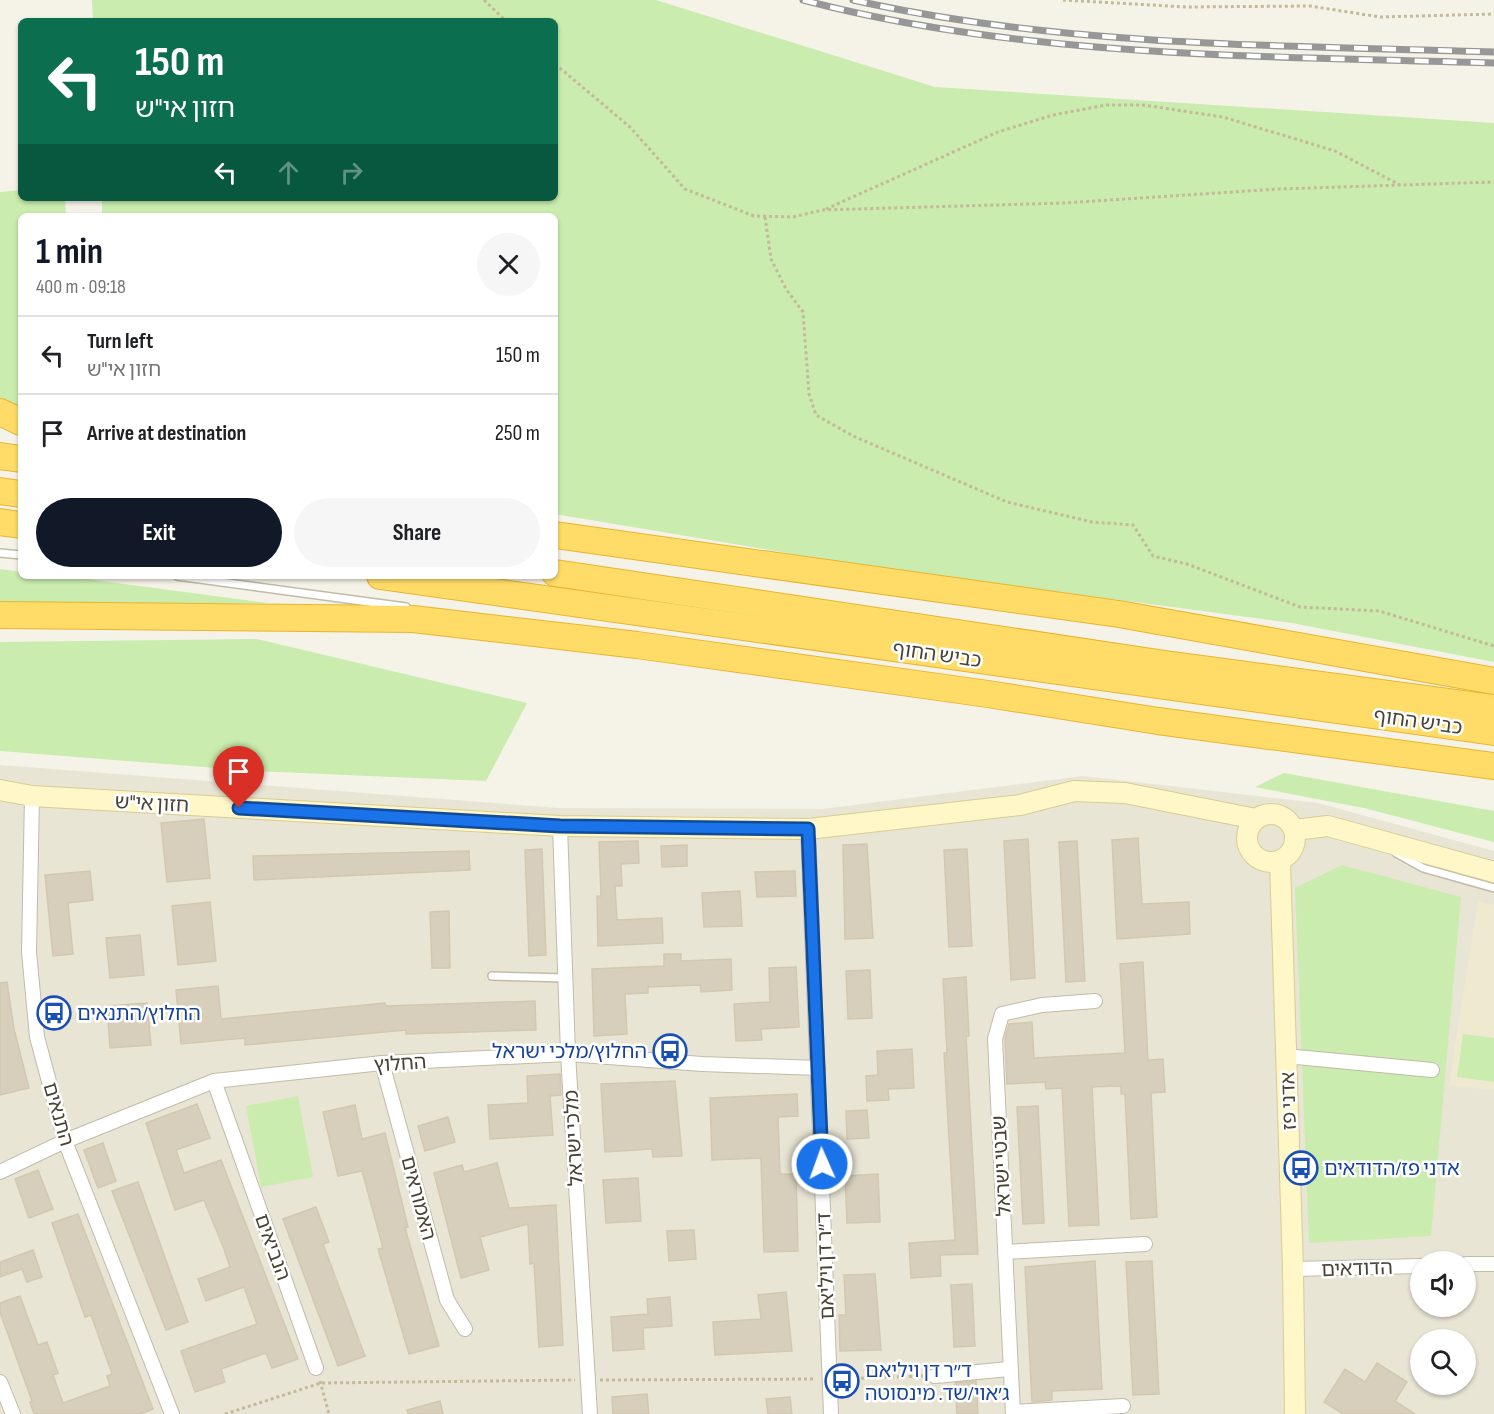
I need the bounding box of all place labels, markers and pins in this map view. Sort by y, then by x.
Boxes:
pin [213,746,264,808]
bus stop icon: החלוץ/התנאים [36,995,72,1031]
place label: החלוץ/התנאים [77,1002,201,1026]
bus stop icon: החלוץ/מלכי ישראל [652,1033,688,1069]
place label: החלוץ/מלכי ישראל [492,1040,647,1064]
bus stop icon: אדני פז/הדודאים [1283,1150,1319,1186]
place label: אדני פז/הדודאים [1324,1157,1460,1181]
place label: ד״ר דן ויליאם ג׳אוי/שד. מינסוטה [865,1359,1010,1406]
bus stop icon: ד״ר דן ויליאם ג׳אוי/שד. מינסוטה [824,1363,860,1399]

